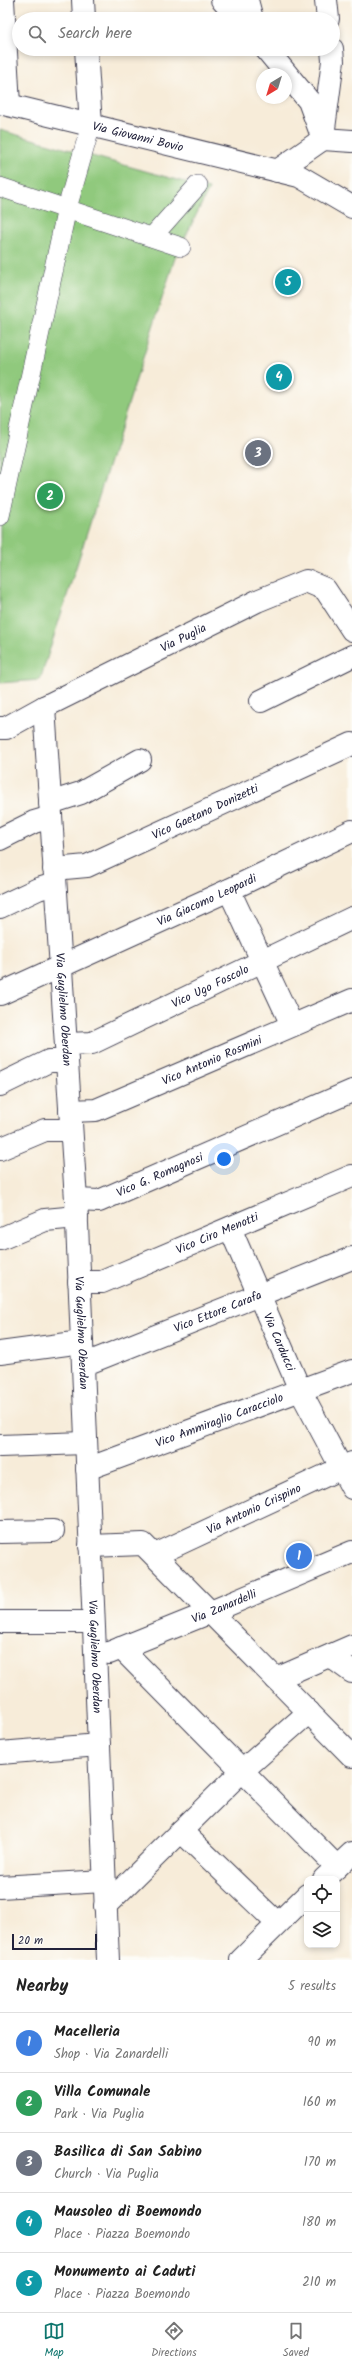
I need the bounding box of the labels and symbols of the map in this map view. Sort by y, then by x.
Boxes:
north arrow [256,68,292,104]
street label: Via Giovanni Bovio [91,116,185,157]
pin: 5 [275,267,301,297]
pin: 4 [266,362,292,392]
pin: 3 [245,438,271,468]
pin: 2 [37,481,63,511]
street label: Via Puglia [157,618,210,657]
street label: Vico Gaetano Donizetti [149,778,262,844]
street label: Via Giacomo Leopardi [154,868,261,931]
street label: Via Guglielmo Oberdan [50,952,77,1067]
street label: Vico Ugo Foscolo [168,959,252,1013]
street label: Vico Antonio Rosmini [159,1030,266,1090]
street label: Vico G. Romagnosi [113,1147,207,1202]
your location [214,1149,234,1169]
street label: Vico Ciro Menotti [173,1207,262,1259]
street label: Via Guglielmo Oberdan [70,1276,93,1390]
street label: Vico Ettore Carafa [171,1285,265,1338]
street label: Via Carducci [258,1310,301,1375]
street label: Vico Ammiraglio Caracciolo [152,1388,286,1452]
street label: Via Antonio Crispino [203,1479,304,1539]
pin: 1 [286,1541,312,1571]
street label: Via Zanardelli [188,1584,260,1628]
street label: Via Guglielmo Oberdan [83,1599,107,1714]
scale bar [12,1932,97,1951]

